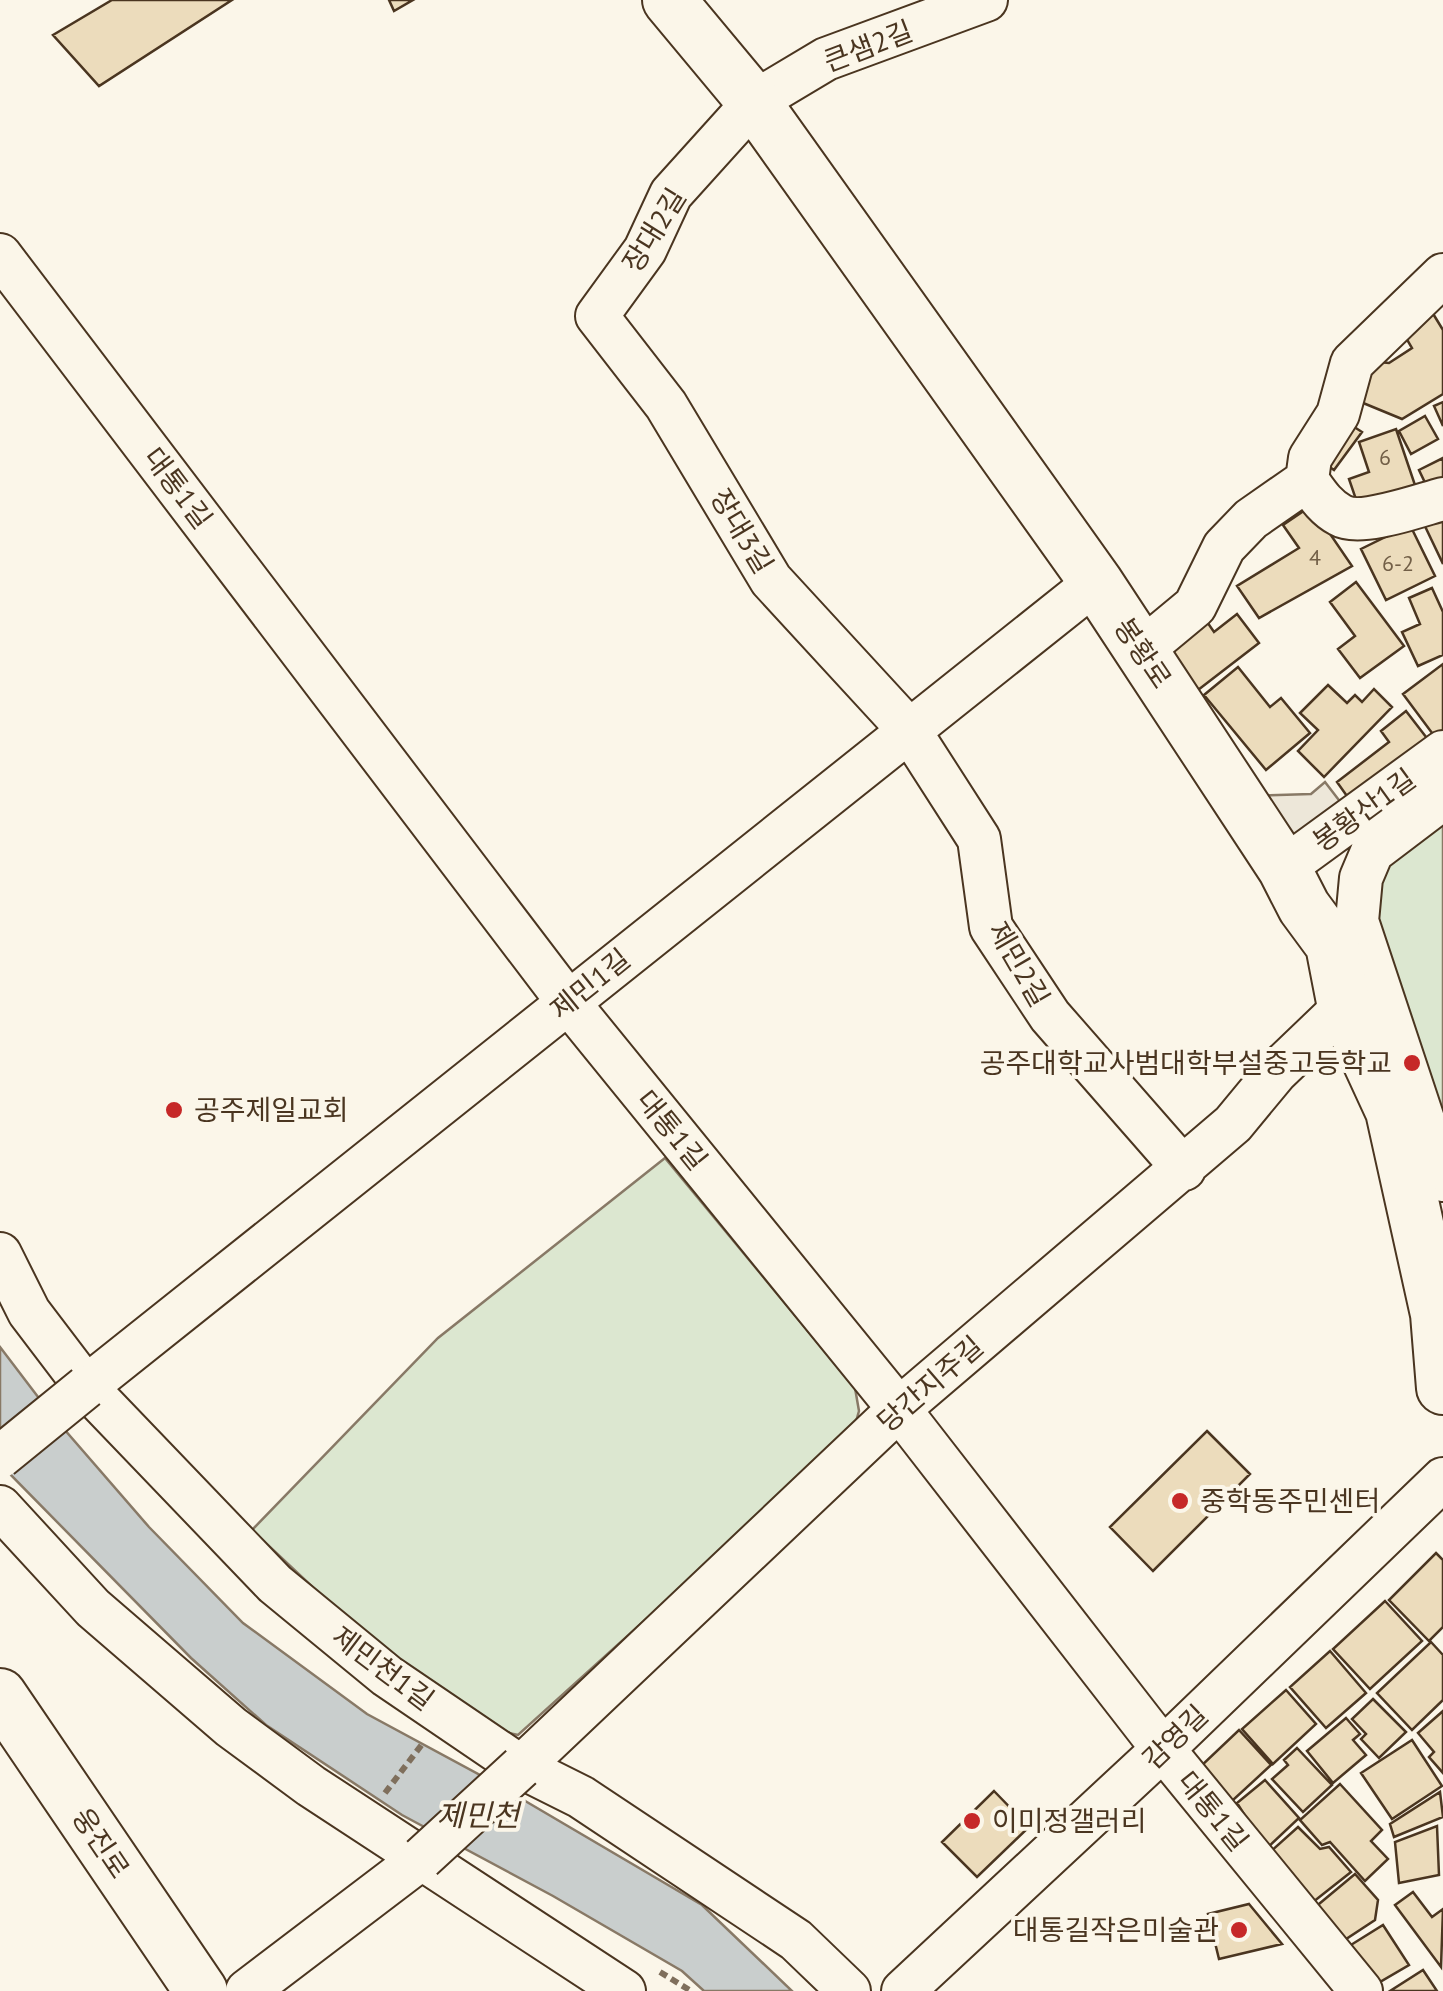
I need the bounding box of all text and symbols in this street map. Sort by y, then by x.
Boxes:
street label: 큰샘2길 [818,12,918,79]
street label: 장대2길 [613,181,694,279]
street label: 대통1길 [136,440,221,536]
house number: 6 [1379,443,1391,471]
street label: 장대3길 [703,482,782,580]
house number: 4 [1309,543,1321,571]
house number: 6-2 [1382,549,1414,577]
street label: 봉황로 [1106,610,1180,695]
street label: 봉황산1길 [1305,760,1422,859]
street label: 제민2길 [980,914,1059,1013]
street label: 제민1길 [542,940,637,1027]
place label: 공주대학교사범대학부설중고등학교 [980,1044,1392,1081]
marker: 공주대학교사범대학부설중고등학교 [1401,1052,1423,1074]
street label: 대통1길 [629,1082,716,1177]
place label: 공주제일교회 [194,1091,349,1128]
marker: 공주제일교회 [163,1099,185,1121]
street label: 당간지주길 [869,1327,990,1440]
place label: 중학동주민센터 [1200,1482,1380,1519]
marker: 중학동주민센터 [1169,1490,1191,1512]
street label: 제민천1길 [325,1617,442,1718]
street label: 감영길 [1134,1696,1215,1777]
street label: 대통1길 [1170,1763,1257,1858]
water label: 제민천 [437,1795,523,1834]
street label: 웅진로 [64,1800,138,1885]
place label: 이미정갤러리 [992,1802,1147,1839]
marker: 이미정갤러리 [961,1810,983,1832]
place label: 대통길작은미술관 [1013,1911,1219,1948]
marker: 대통길작은미술관 [1228,1919,1250,1941]

